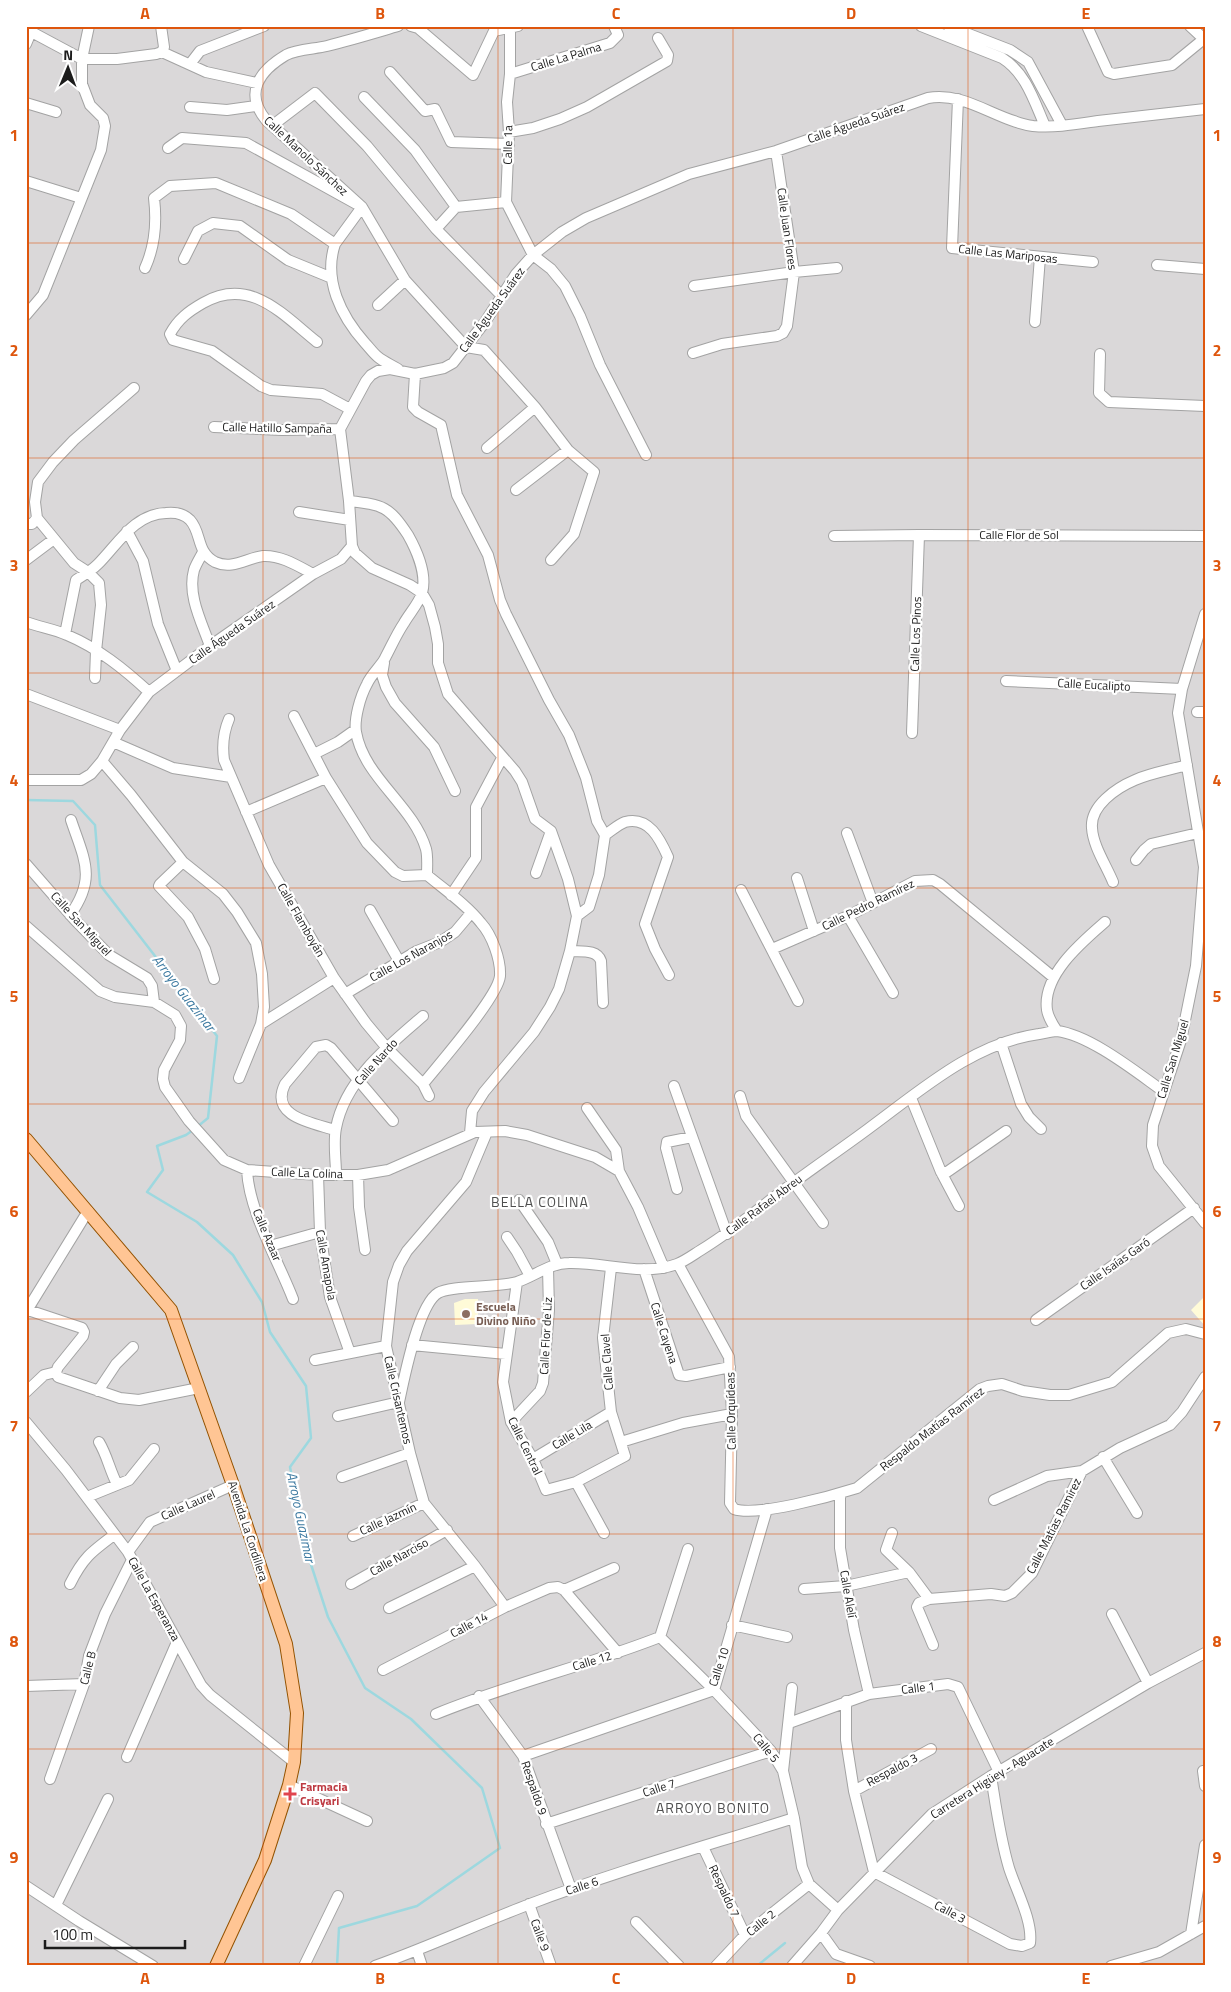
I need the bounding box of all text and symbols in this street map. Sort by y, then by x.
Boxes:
text: A [140,1,150,25]
text: B [375,1,385,25]
text: C [612,1,621,25]
text: D [846,1,856,25]
text: E [1082,1,1091,25]
street label: Calle La Palma [528,37,604,76]
north arrow [42,42,92,92]
text: N [63,44,73,65]
street label: Calle Águeda Suárez [805,97,907,148]
street label: Calle Manolo Sánchez [260,111,353,200]
text: 1 [10,123,18,147]
text: 1 [1213,123,1221,147]
street label: Calle 1a [498,125,517,165]
street label: Calle Juan Flores [772,187,803,272]
street label: Calle Las Mariposas [958,239,1059,268]
street label: Calle Águeda Suárez [454,263,529,356]
text: 2 [10,338,18,362]
text: 2 [1213,338,1221,362]
street label: Calle Hatillo Sampaña [222,417,332,438]
street label: Calle Flor de Sol [979,525,1059,544]
text: 3 [10,553,18,577]
text: 3 [1213,553,1221,577]
street label: Calle Águeda Suárez [185,595,279,669]
street label: Calle Los Pinos [905,596,926,672]
street label: Calle Eucalipto [1057,673,1131,696]
text: 4 [10,768,19,792]
text: 4 [1213,768,1222,792]
street label: Calle Pedro Ramírez [818,874,917,935]
street label: Calle Flamboyán [273,879,330,960]
street label: Calle San Miguel [46,887,116,960]
street label: Calle Los Naranjos [366,925,456,986]
water label: Arroyo Guazimar [148,950,222,1037]
text: 5 [10,984,19,1008]
text: 5 [1213,984,1222,1008]
street label: Calle San Miguel [1151,1017,1194,1101]
street label: Calle Nardo [349,1034,402,1089]
street label: Calle La Colina [271,1162,343,1183]
street label: Calle Rafael Abreu [721,1169,806,1240]
district label: BELLA COLINA [491,1191,589,1212]
text: 6 [10,1199,19,1223]
text: 6 [1213,1199,1222,1223]
street label: Calle Azaar [248,1206,287,1264]
street label: Calle Amapola [311,1228,342,1302]
street label: Calle Isaías Garó [1076,1232,1154,1295]
place label: Escuela Divino Niño [476,1297,536,1330]
street label: Calle Flor de Liz [534,1297,557,1375]
street label: Calle Cayena [646,1300,683,1366]
marker: Escuela Divino Niño [460,1308,472,1320]
street label: Calle Clavel [595,1333,618,1391]
street label: Calle Crisantemos [379,1354,418,1446]
street label: Calle Orquídeas [720,1371,741,1450]
street label: Respaldo Matías Ramírez [875,1382,988,1476]
street label: Calle Central [503,1413,548,1478]
text: 7 [10,1414,18,1438]
text: 7 [1213,1414,1221,1438]
street label: Calle Lila [548,1415,595,1454]
water label: Arroyo Guazimar [282,1470,322,1566]
street label: Calle Matías Ramírez [1021,1474,1086,1577]
street label: Avenida La Cordillera [223,1478,274,1584]
street label: Calle Laurel [158,1484,218,1525]
street label: Calle Jazmín [356,1497,419,1540]
street label: Calle Narciso [366,1533,432,1581]
street label: Calle La Esperanza [123,1553,186,1644]
street label: Calle Alelí [835,1569,862,1621]
street label: Calle 14 [447,1607,491,1642]
text: 8 [10,1629,19,1653]
text: 8 [1213,1629,1222,1653]
street label: Calle 10 [703,1645,734,1689]
street label: Calle 12 [570,1646,614,1675]
street label: Calle B [74,1649,101,1687]
street label: Calle 1 [900,1676,936,1699]
street label: Calle 5 [748,1729,784,1767]
street label: Carretera Higüey - Aguacate [926,1732,1057,1823]
street label: Respaldo 3 [863,1748,921,1791]
street label: Respaldo 9 [516,1758,553,1818]
street label: Calle 7 [640,1773,678,1802]
place label: Farmacia Crisyari [300,1777,348,1810]
marker: Farmacia Crisyari [284,1788,296,1800]
district label: ARROYO BONITO [656,1797,770,1818]
text: 9 [10,1845,19,1869]
text: 9 [1213,1845,1222,1869]
street label: Respaldo 7 [704,1861,745,1920]
street label: Calle 6 [563,1871,601,1900]
street label: Calle 3 [931,1895,969,1928]
street label: Calle 2 [742,1905,780,1941]
street label: Calle 9 [526,1916,555,1954]
scale bar [45,1917,185,1949]
text: 100 m [52,1923,93,1946]
text: A [140,1966,150,1990]
text: B [375,1966,385,1990]
text: C [612,1966,621,1990]
text: D [846,1966,856,1990]
text: E [1082,1966,1091,1990]

